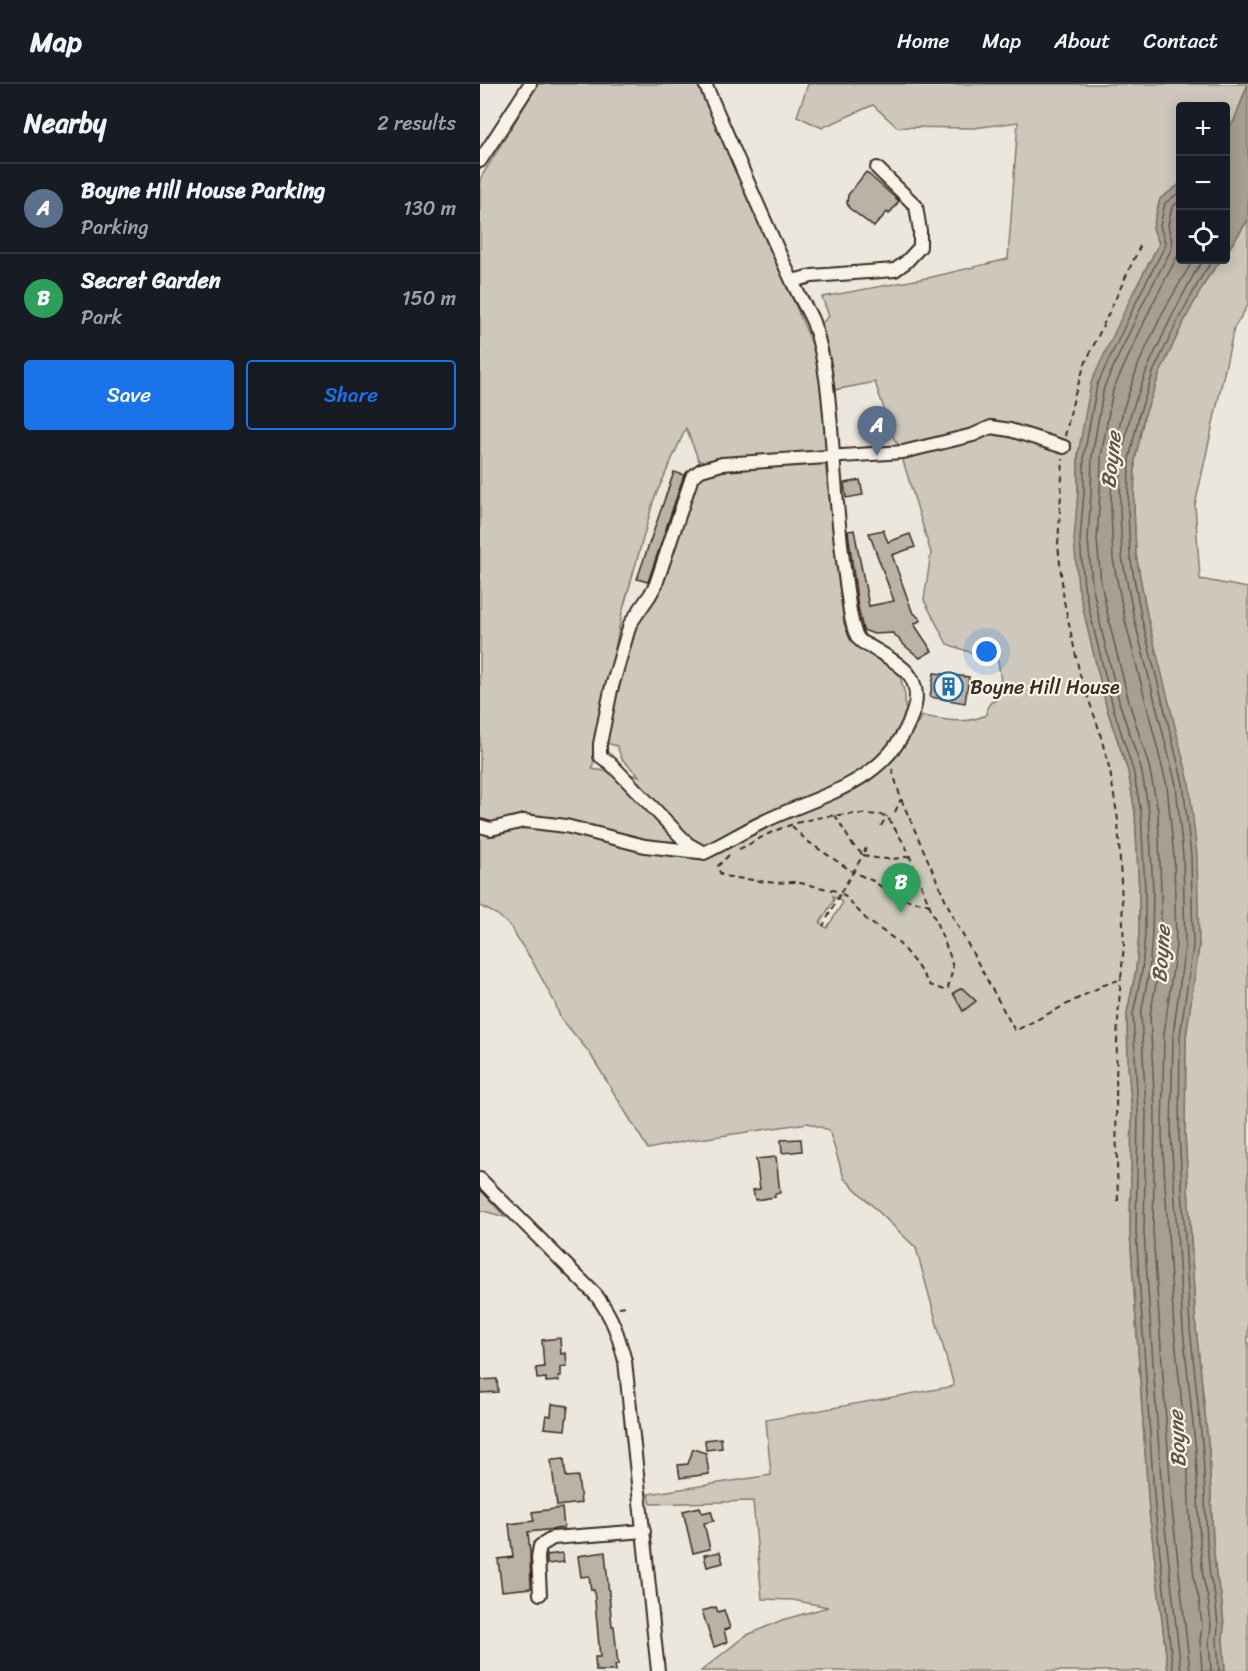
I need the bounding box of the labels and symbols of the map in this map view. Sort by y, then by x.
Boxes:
pin: A [858,406,896,456]
water label: Boyne [1089,428,1133,490]
your location [972,637,1001,666]
place label: Boyne Hill House [970,670,1120,705]
building icon: Boyne Hill House [933,671,965,703]
pin: B [882,864,920,913]
water label: Boyne [1140,922,1182,984]
water label: Boyne [1156,1407,1197,1468]

